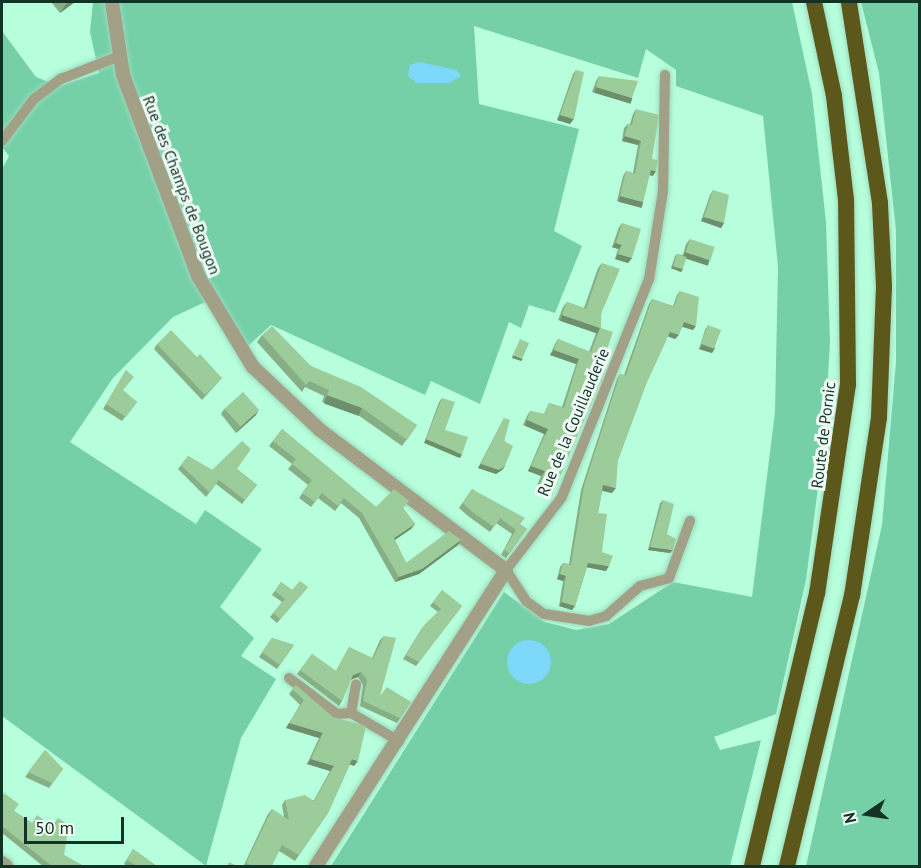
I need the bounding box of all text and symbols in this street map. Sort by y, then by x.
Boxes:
street label: Rue des Champs de Bougon [139,93,225,277]
street label: Rue de la Couillauderie [533,345,613,499]
street label: Route de Pornic [807,381,839,489]
north arrow [837,784,897,844]
scale bar [27,805,128,843]
text: N [839,811,860,825]
text: 50 m [35,816,74,839]

